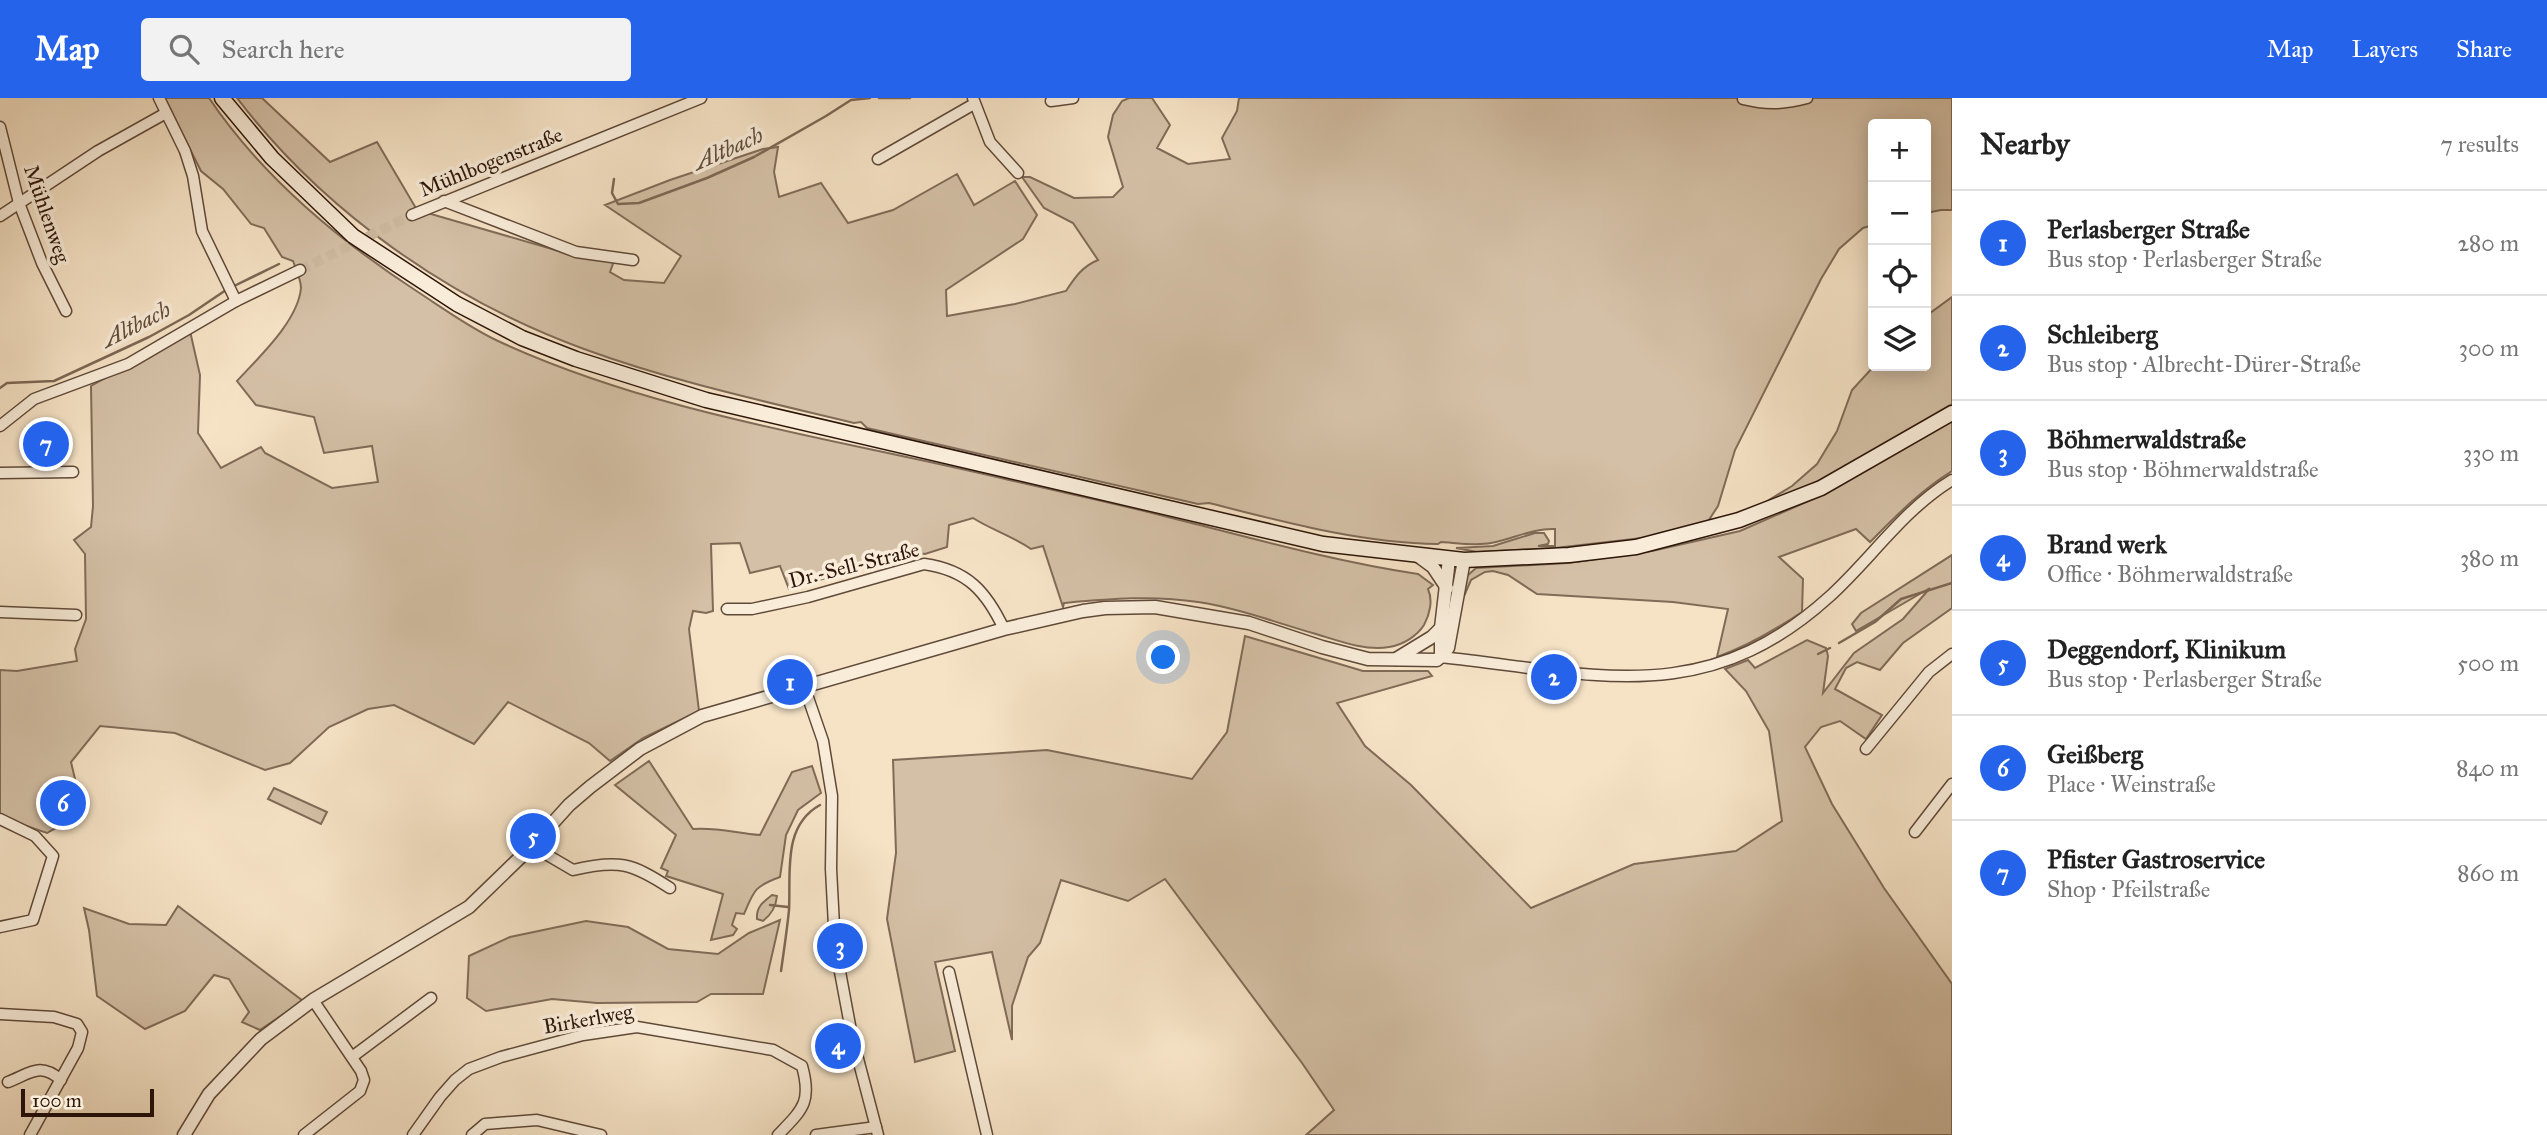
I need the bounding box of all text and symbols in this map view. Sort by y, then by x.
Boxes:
search box [141,18,631,81]
text: Map [35,29,99,69]
icon: search [165,30,203,68]
text: Search here [221,33,345,65]
text: Map [2267,34,2314,64]
text: Layers [2352,34,2418,64]
text: Share [2456,34,2512,64]
map controls [1868,119,1931,371]
button: + [1868,119,1931,182]
water label: Altbach [687,120,767,177]
street label: Mühlbogenstraße [416,121,567,203]
text: Nearby [1980,126,2070,162]
text: 7 results [2440,130,2519,158]
street label: Mühlenweg [18,162,76,267]
button: − [1868,182,1931,245]
text: Perlasberger Straße [2047,213,2250,245]
text: 1 [1998,229,2008,257]
text: 280 m [2458,229,2519,257]
button: locate [1868,245,1931,308]
text: Bus stop · Perlasberger Straße [2047,245,2322,273]
water label: Altbach [95,295,175,354]
button: layers [1868,308,1931,371]
text: Schleiberg [2047,318,2158,350]
text: 2 [1997,334,2009,362]
text: 300 m [2459,334,2519,362]
text: Bus stop · Albrecht-Dürer-Straße [2047,350,2361,378]
pin: 7 [23,418,69,470]
text: Böhmerwaldstraße [2047,423,2246,455]
text: 3 [1998,439,2008,467]
text: 330 m [2463,439,2519,467]
text: Bus stop · Böhmerwaldstraße [2047,455,2319,483]
text: Brand werk [2047,528,2167,560]
street label: Dr.-Sell-Straße [786,536,922,594]
text: 4 [1997,544,2009,572]
text: 380 m [2460,544,2519,572]
text: Office · Böhmerwaldstraße [2047,560,2293,588]
text: Deggendorf, Klinikum [2047,633,2286,665]
your location [1146,640,1180,674]
text: 5 [1998,649,2008,677]
text: 500 m [2457,649,2519,677]
pin: 2 [1531,651,1577,703]
pin: 1 [767,656,813,708]
text: Bus stop · Perlasberger Straße [2047,665,2322,693]
text: Geißberg [2047,738,2143,770]
text: 6 [1997,754,2009,782]
text: 840 m [2456,754,2519,782]
text: Place · Weinstraße [2047,770,2216,798]
pin: 6 [40,777,86,829]
pin: 5 [510,810,556,862]
text: Pfister Gastroservice [2047,843,2265,875]
text: 7 [1997,859,2009,887]
text: 860 m [2457,859,2519,887]
text: Shop · Pfeilstraße [2047,875,2210,903]
pin: 3 [817,920,863,972]
street label: Birkerlweg [541,998,635,1040]
pin: 4 [815,1020,861,1072]
scale bar [21,1086,154,1118]
text: 100 m [32,1089,82,1112]

